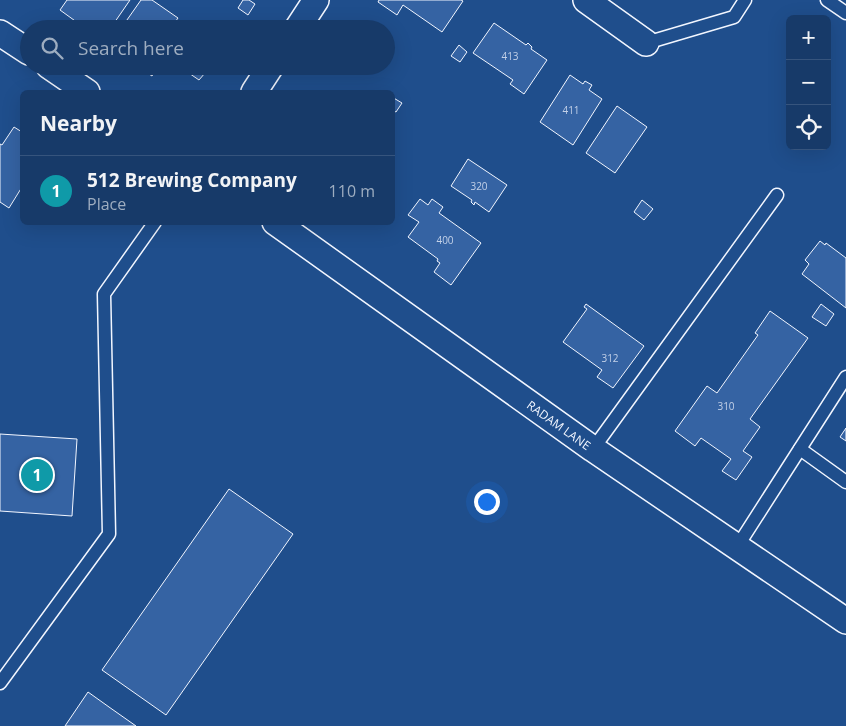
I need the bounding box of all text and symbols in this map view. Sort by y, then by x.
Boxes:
map controls [786,15,831,150]
button: + [786,15,831,60]
search box [20,20,395,75]
icon: search [38,34,66,62]
text: Search here [78,35,184,61]
house number: 413 [501,49,519,63]
button: − [786,60,831,105]
house number: 411 [562,103,580,117]
button: locate [786,105,831,150]
text: Nearby [40,109,117,137]
text: 512 Brewing Company [87,167,297,193]
house number: 320 [470,179,488,193]
text: 1 [51,180,61,202]
text: 110 m [329,180,375,202]
text: Place [87,193,126,215]
house number: 400 [436,233,454,247]
house number: 312 [601,351,619,365]
street label: RADAM LANE [524,396,594,453]
house number: 310 [717,399,735,413]
pin: 1 [21,456,53,494]
your location [474,489,500,515]

